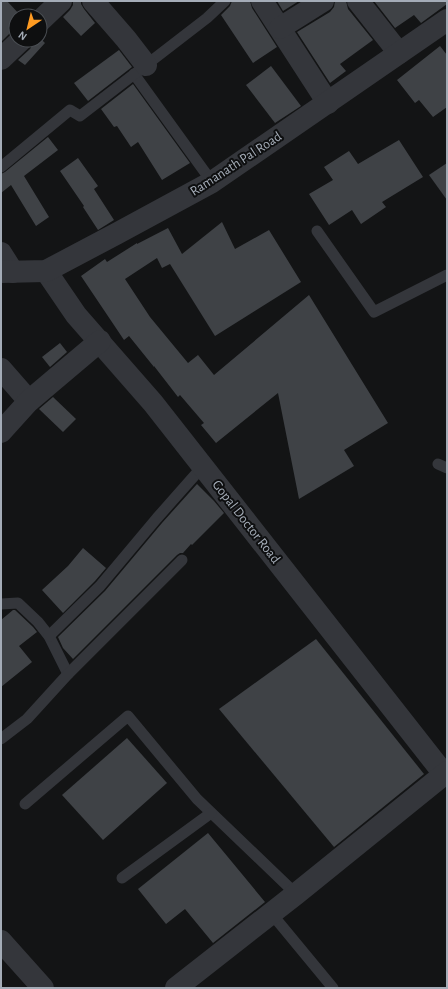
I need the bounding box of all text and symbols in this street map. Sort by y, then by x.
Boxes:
north arrow [8,8,48,48]
text: N [16,29,29,42]
street label: Ramanath Pal Road [188,129,284,199]
street label: Gopal Doctor Road [209,478,283,566]

